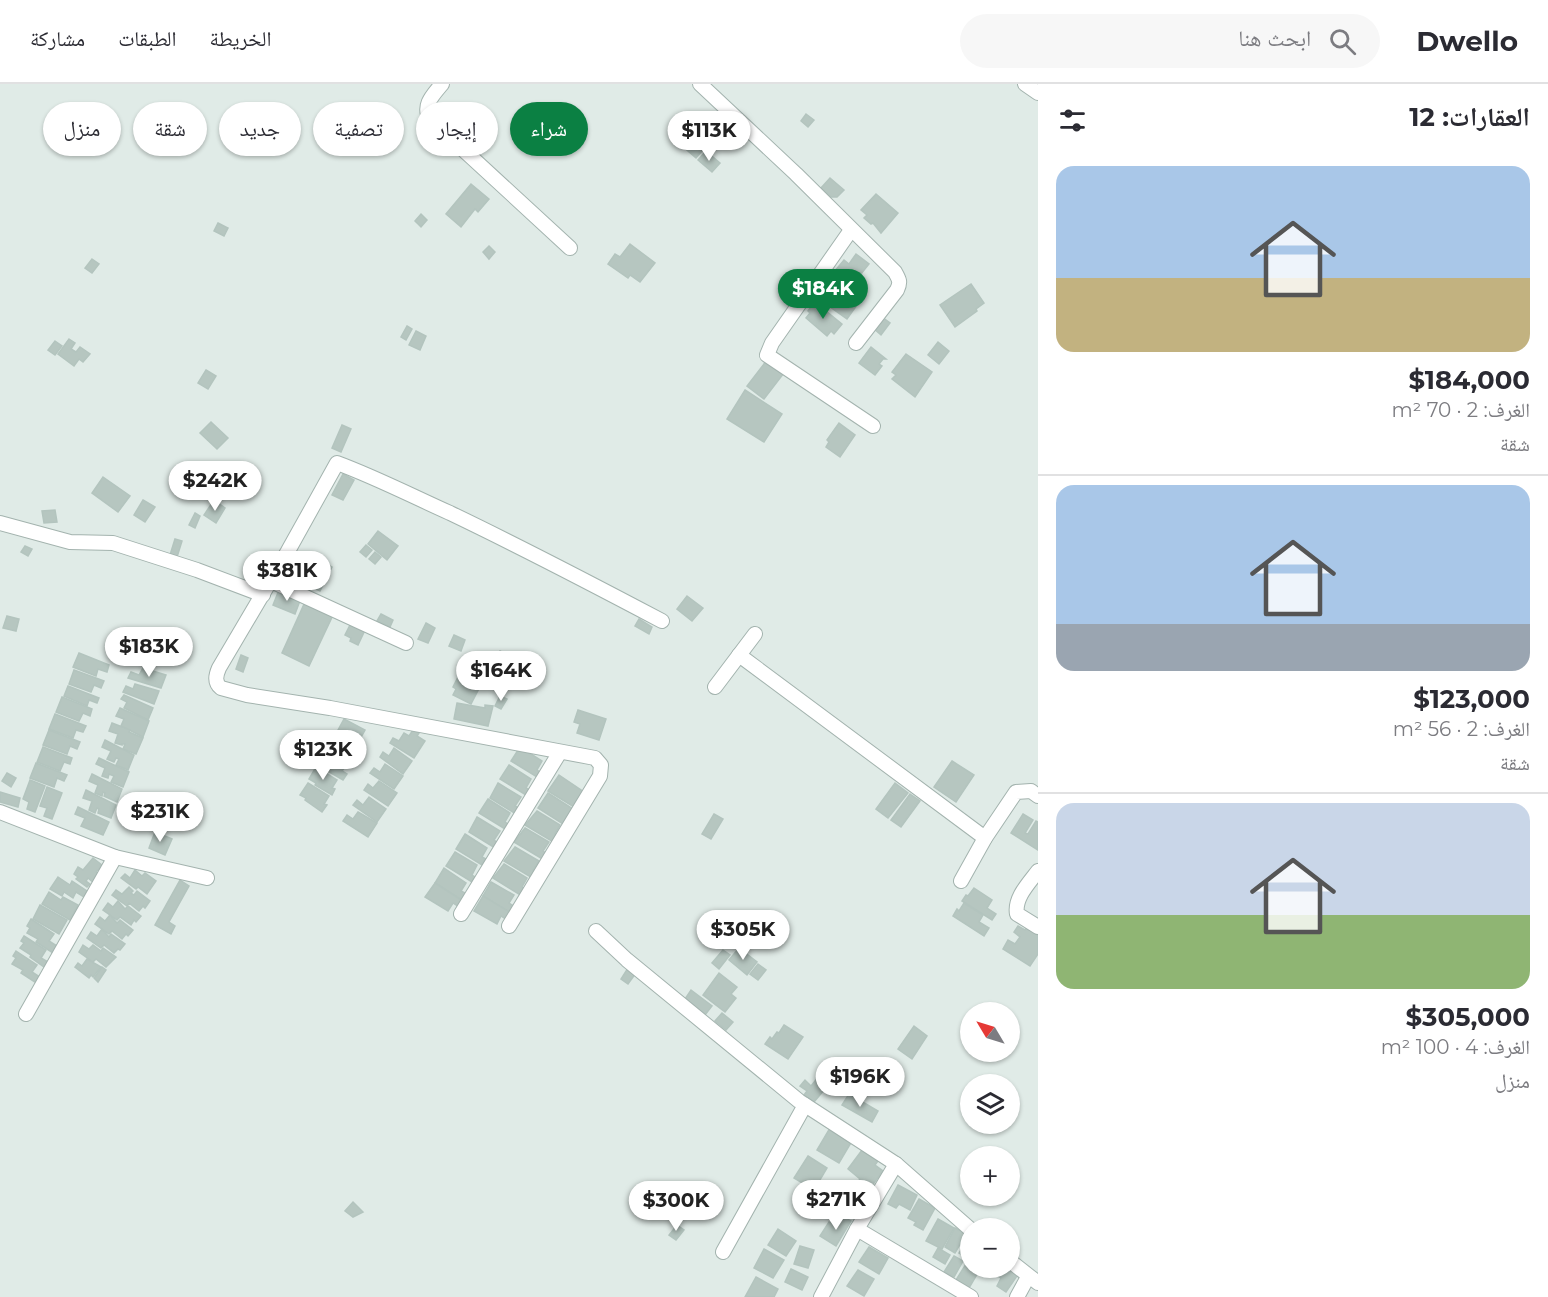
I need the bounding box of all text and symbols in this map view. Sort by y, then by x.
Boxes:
search box [960,14,1380,68]
text: Dwello [1416,24,1518,58]
text: ابحث هنا [1238,25,1311,52]
icon: search [1326,25,1359,58]
text: مشاركة [30,26,85,51]
text: الطبقات [118,26,177,51]
text: الخريطة [210,26,271,51]
text: العقارات: 12 [1409,101,1530,133]
chip: منزل [43,102,121,156]
chip: شقة [133,102,207,156]
chip: جديد [219,102,301,156]
chip: تصفية [313,102,404,156]
chip: إيجار [416,102,498,156]
chip: شراء [510,102,588,156]
icon: filters [1056,104,1089,137]
pin: $113K [667,111,751,162]
text: $113K [682,118,736,142]
icon: home [1239,205,1347,313]
pin: $184K [781,269,865,320]
text: $184K [792,276,854,300]
text: $184,000 [1408,364,1530,396]
text: الغرف: 2 · 70 m² [1392,398,1530,422]
text: شقة [1500,432,1530,456]
pin: $242K [173,461,257,512]
text: $242K [183,468,247,492]
icon: home [1239,524,1347,632]
pin: $381K [245,551,329,602]
text: $381K [257,558,317,582]
pin: $183K [107,627,191,678]
text: $183K [119,634,179,658]
pin: $164K [459,651,543,702]
text: $164K [470,658,532,682]
text: $123,000 [1413,683,1530,715]
text: الغرف: 2 · 56 m² [1393,717,1530,741]
pin: $123K [281,730,365,781]
text: $123K [294,737,352,761]
text: شقة [1500,751,1530,775]
pin: $231K [118,792,202,843]
text: $231K [130,799,190,823]
icon: home [1239,842,1347,950]
pin: $305K [701,910,785,961]
text: $305K [711,917,775,941]
text: $305,000 [1406,1001,1530,1033]
north arrow [960,1002,1020,1062]
map controls [960,1002,1020,1278]
text: الغرف: 4 · 100 m² [1381,1035,1530,1059]
pin: $196K [818,1057,902,1108]
text: $196K [830,1064,890,1088]
text: منزل [1495,1069,1530,1093]
button: layers [960,1074,1020,1134]
button: + [960,1146,1020,1206]
pin: $271K [794,1180,878,1231]
pin: $300K [634,1181,718,1232]
text: $271K [806,1187,866,1211]
text: $300K [643,1188,709,1212]
button: − [960,1218,1020,1278]

